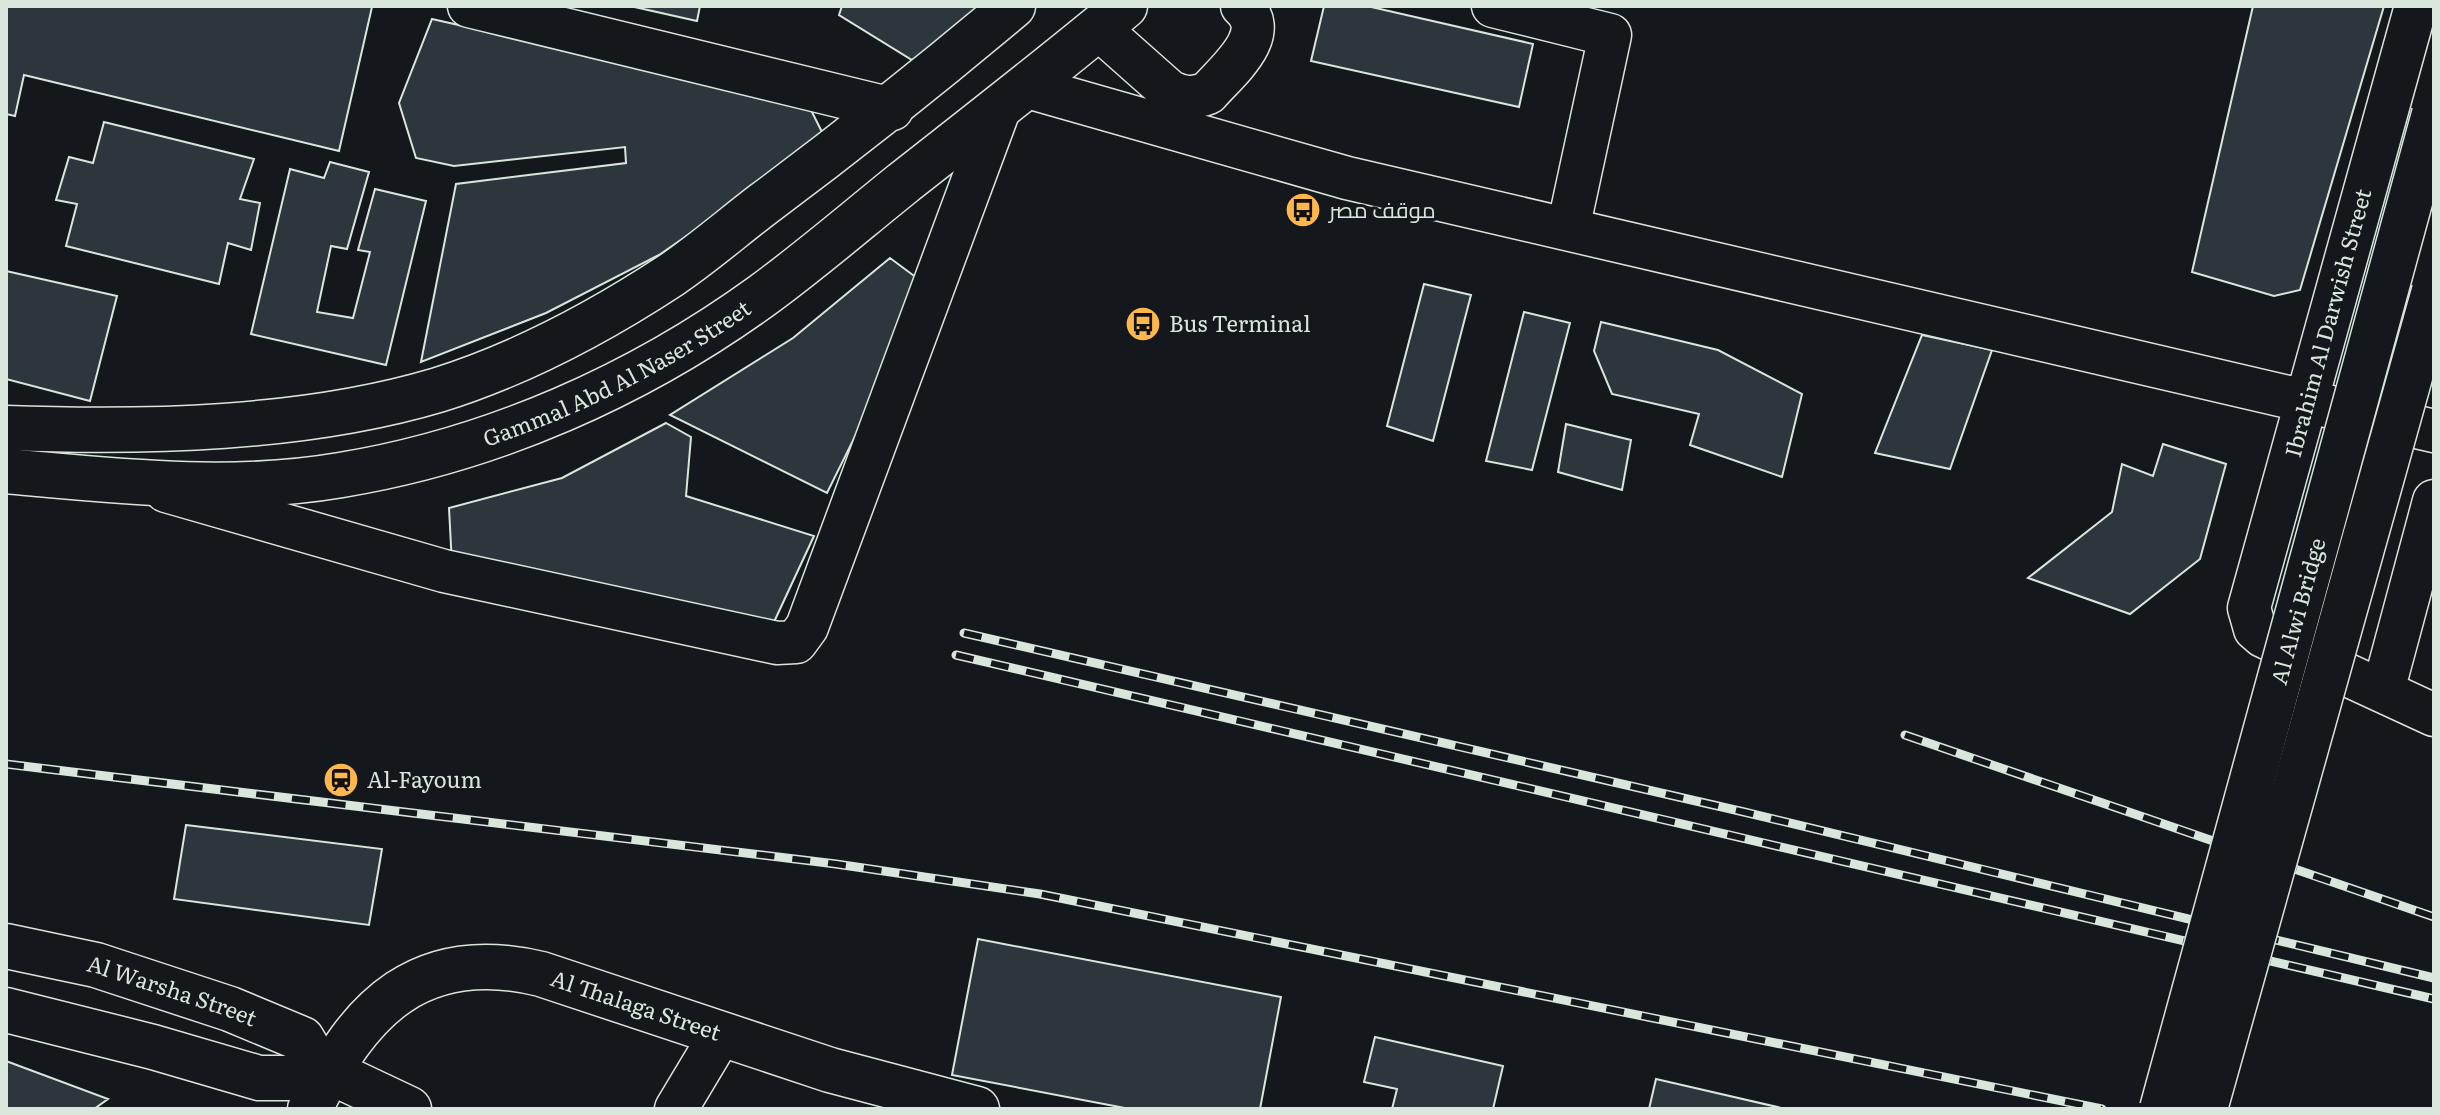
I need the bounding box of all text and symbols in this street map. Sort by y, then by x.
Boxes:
street label: Ibrahim Al Darwish Street [2275,184,2378,461]
bus stop icon: موقف مصر [1284,191,1322,229]
place label: موقف مصر [1327,192,1436,225]
street label: Gammal Abd Al Naser Street [478,291,757,454]
bus stop icon: Bus Terminal [1124,305,1162,343]
place label: Bus Terminal [1169,306,1311,339]
street label: Al Alwi Bridge [2261,534,2332,688]
station icon: Al-Fayoum [322,761,360,799]
place label: Al-Fayoum [367,762,482,795]
street label: Al Warsha Street [84,946,263,1034]
street label: Al Thalaga Street [547,960,726,1048]

